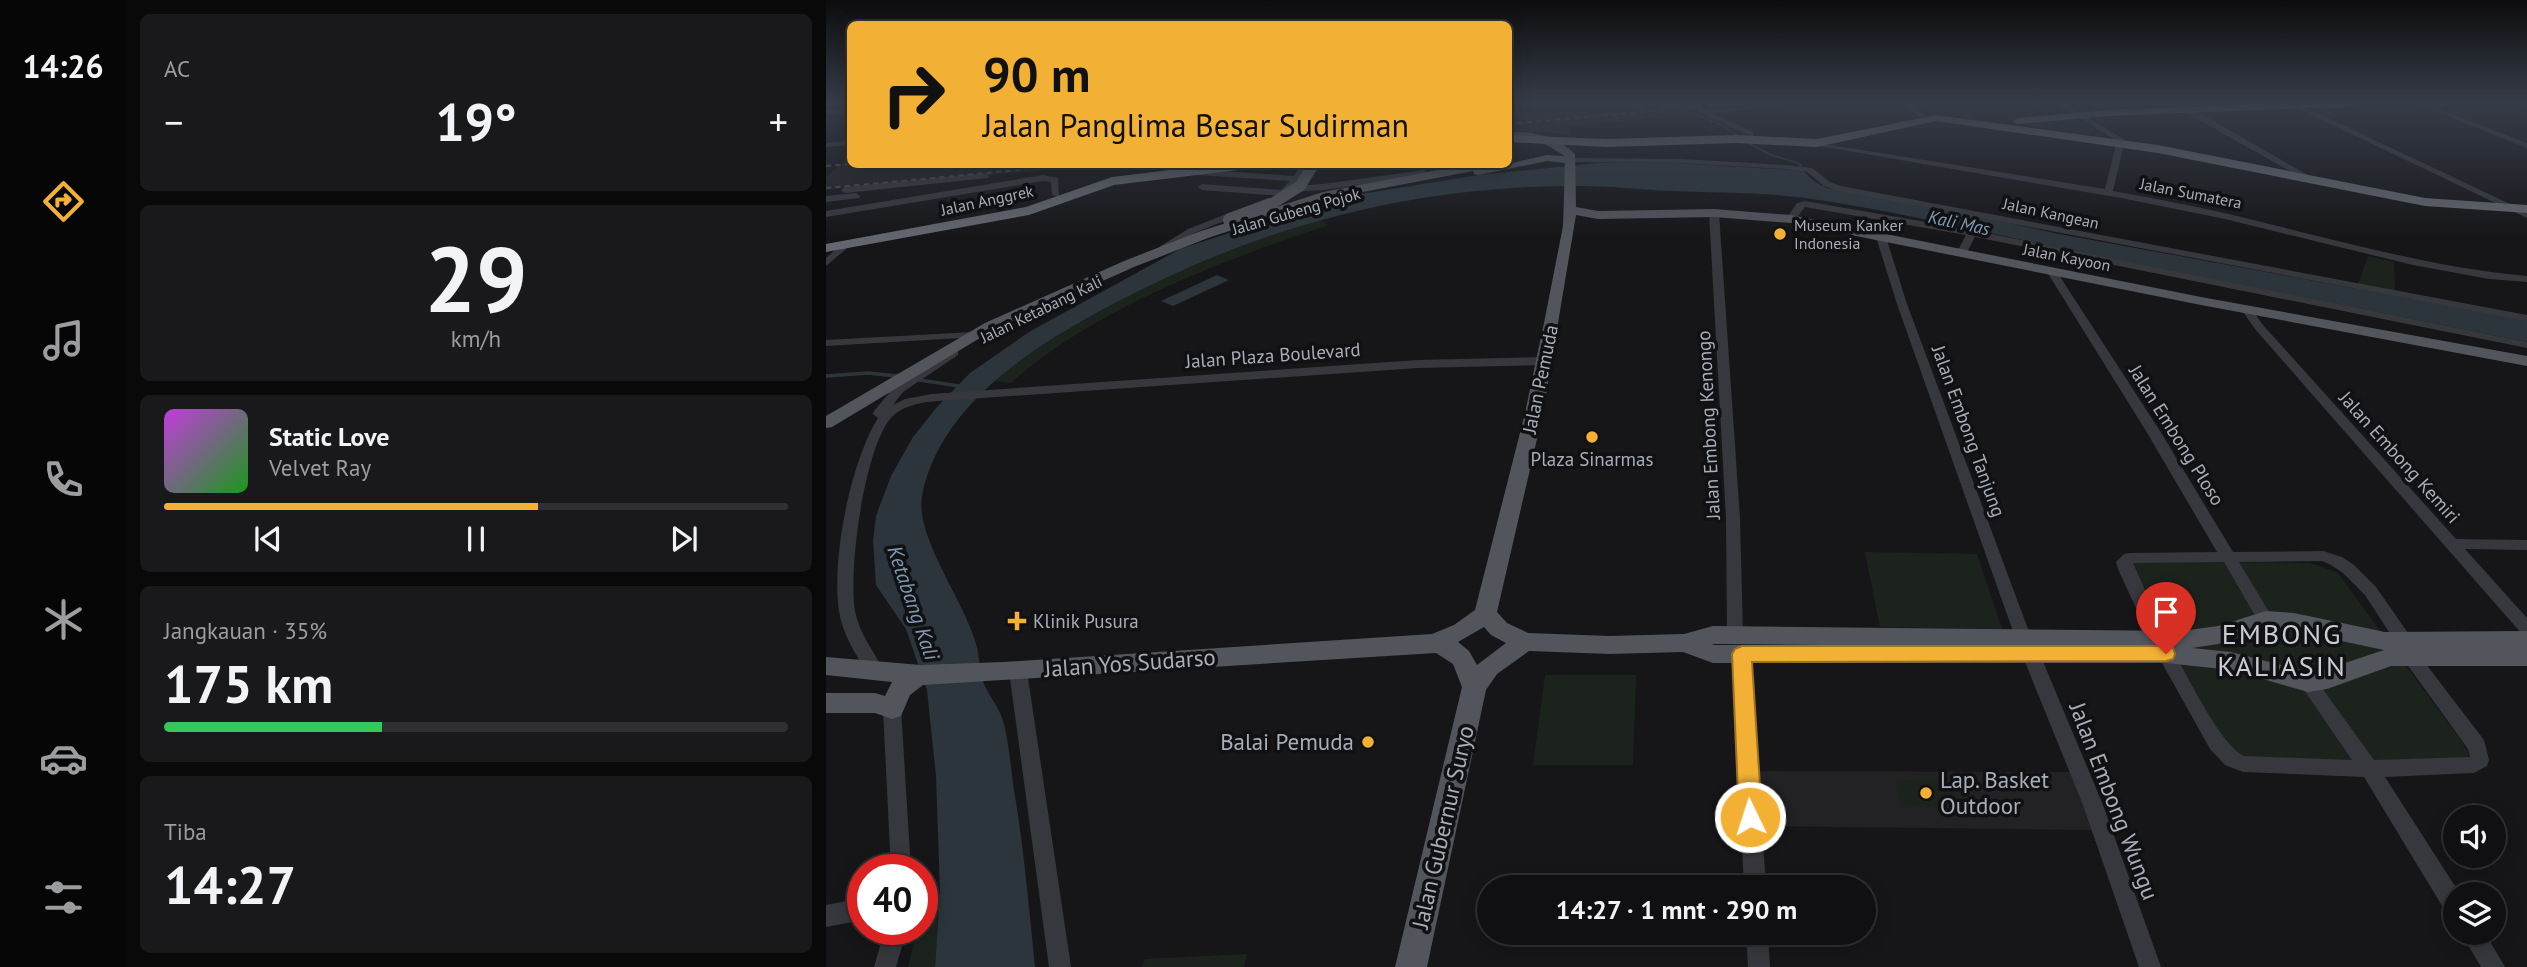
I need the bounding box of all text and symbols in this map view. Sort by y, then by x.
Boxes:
text: 90 m [983,42,1090,106]
text: 14:26 [22,45,104,87]
icon: right [868,49,959,140]
text: AC [164,54,190,83]
text: 19° [435,88,517,155]
text: − [164,97,183,146]
text: + [769,97,788,146]
text: Jalan Panglima Besar Sudirman [983,104,1409,146]
street label: Jalan Sumatera [2138,173,2243,213]
icon: directions [39,177,88,226]
street label: Jalan Anggrek [938,180,1035,220]
street label: Jalan Gubeng Pojok [1229,183,1363,239]
street label: Jalan Kangean [2000,193,2101,233]
water label: Kali Mas [1926,205,1993,240]
place label: Museum Kanker Indonesia [1794,215,1904,253]
text: 29 [424,219,528,337]
marker: Museum Kanker Indonesia [1772,226,1788,242]
street label: Jalan Kayoon [2021,239,2112,275]
street label: Jalan Ketabang Kali [976,271,1105,348]
icon: music [39,316,88,365]
street label: Jalan Pemuda [1517,323,1563,436]
text: km/h [451,324,501,353]
street label: Jalan Embong Kenongo [1691,330,1725,521]
street label: Jalan Plaza Boulevard [1184,337,1361,373]
street label: Jalan Embong Tanjung [1926,341,2011,520]
street label: Jalan Embong Ploso [2123,359,2230,510]
street label: Jalan Embong Kemiri [2334,385,2466,528]
text: Static Love [269,420,390,453]
marker: Plaza Sinarmas [1584,429,1600,445]
place label: Plaza Sinarmas [1531,447,1653,471]
text: Velvet Ray [269,453,371,482]
icon: phone [39,455,88,504]
icon: previous [249,520,287,558]
icon: pause [457,520,495,558]
icon: next [665,520,703,558]
water label: Ketabang Kali [881,542,946,664]
pin [2136,582,2196,654]
icon: arrive [2147,593,2185,631]
icon: climate [39,595,88,644]
place label: Klinik Pusura [1033,609,1139,633]
marker: Klinik Pusura [1007,611,1027,631]
district label: EMBONG KALIASIN [2217,615,2347,684]
text: Jangkauan · 35% [164,616,327,645]
street label: Jalan Yos Sudarso [1042,642,1217,683]
text: 175 km [164,650,333,717]
street label: Jalan Embong Wungu [2063,697,2165,904]
street label: Jalan Gubernur Suryo [1405,723,1480,932]
place label: Balai Pemuda [1220,727,1354,756]
icon: car [39,734,88,783]
marker: Balai Pemuda [1360,734,1376,750]
place label: Lap. Basket Outdoor [1940,765,2049,820]
position arrow [1713,780,1787,854]
marker: Lap. Basket Outdoor [1918,785,1934,801]
map controls [2443,805,2506,945]
button: sound [2443,805,2506,868]
text: Tiba [164,817,207,846]
text: 14:27 [164,851,296,918]
speed limit sign: 40 [847,854,938,945]
icon: filters [39,873,88,922]
button: layers [2443,882,2506,945]
text: 14:27 · 1 mnt · 290 m [1556,893,1797,926]

